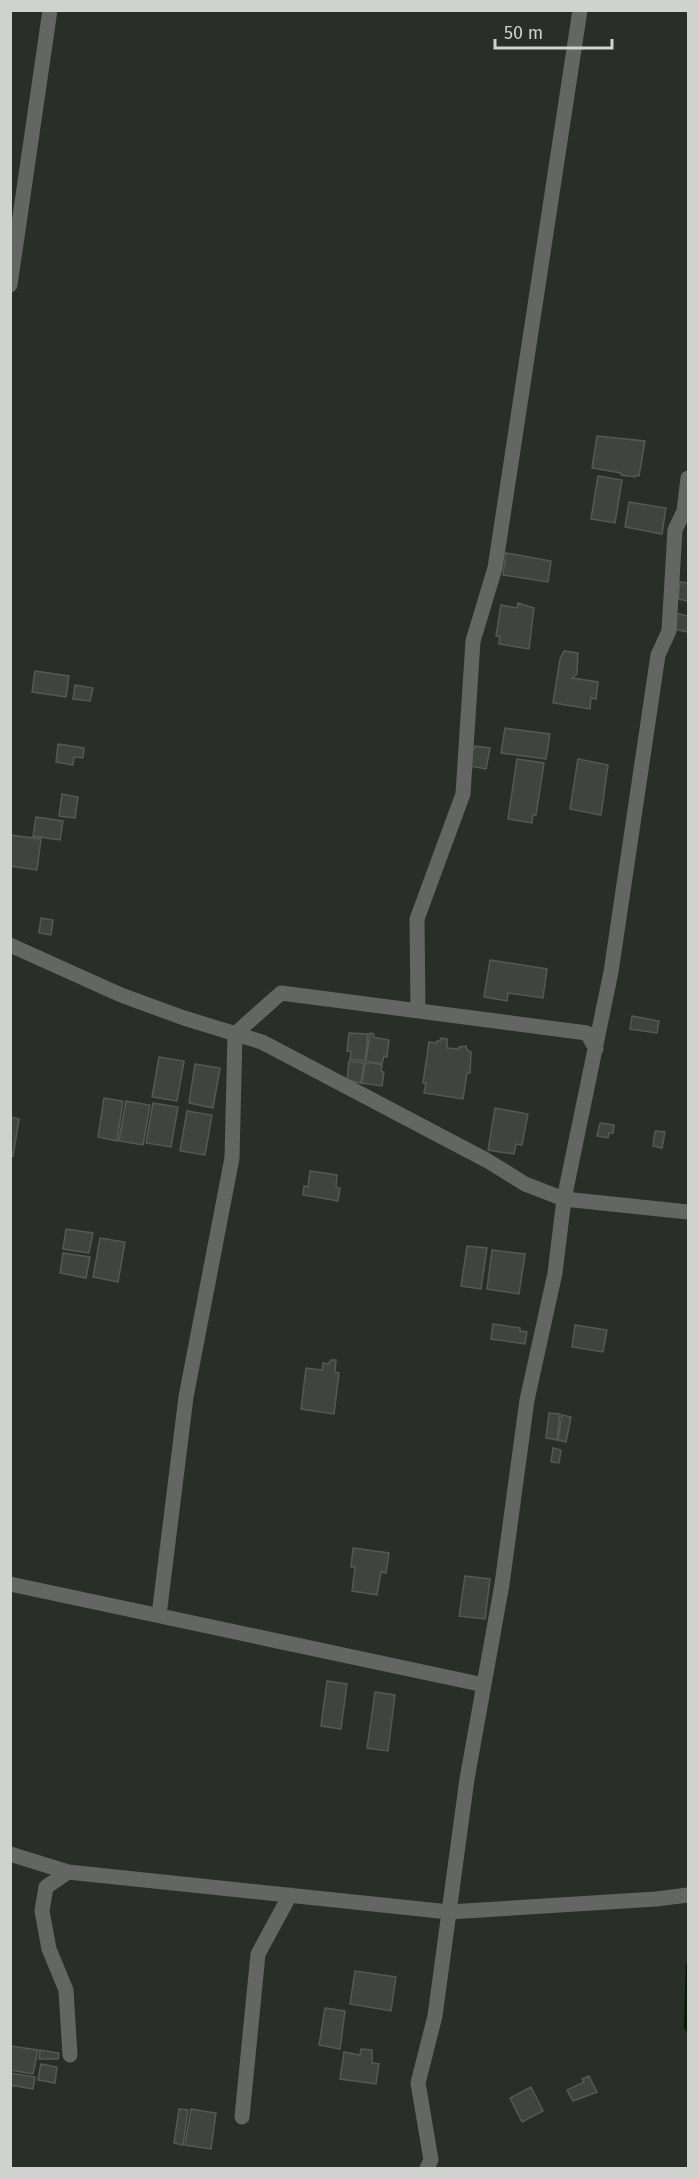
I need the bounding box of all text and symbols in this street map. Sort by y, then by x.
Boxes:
scale bar [495,12,612,50]
text: 50 m [504,22,543,44]

